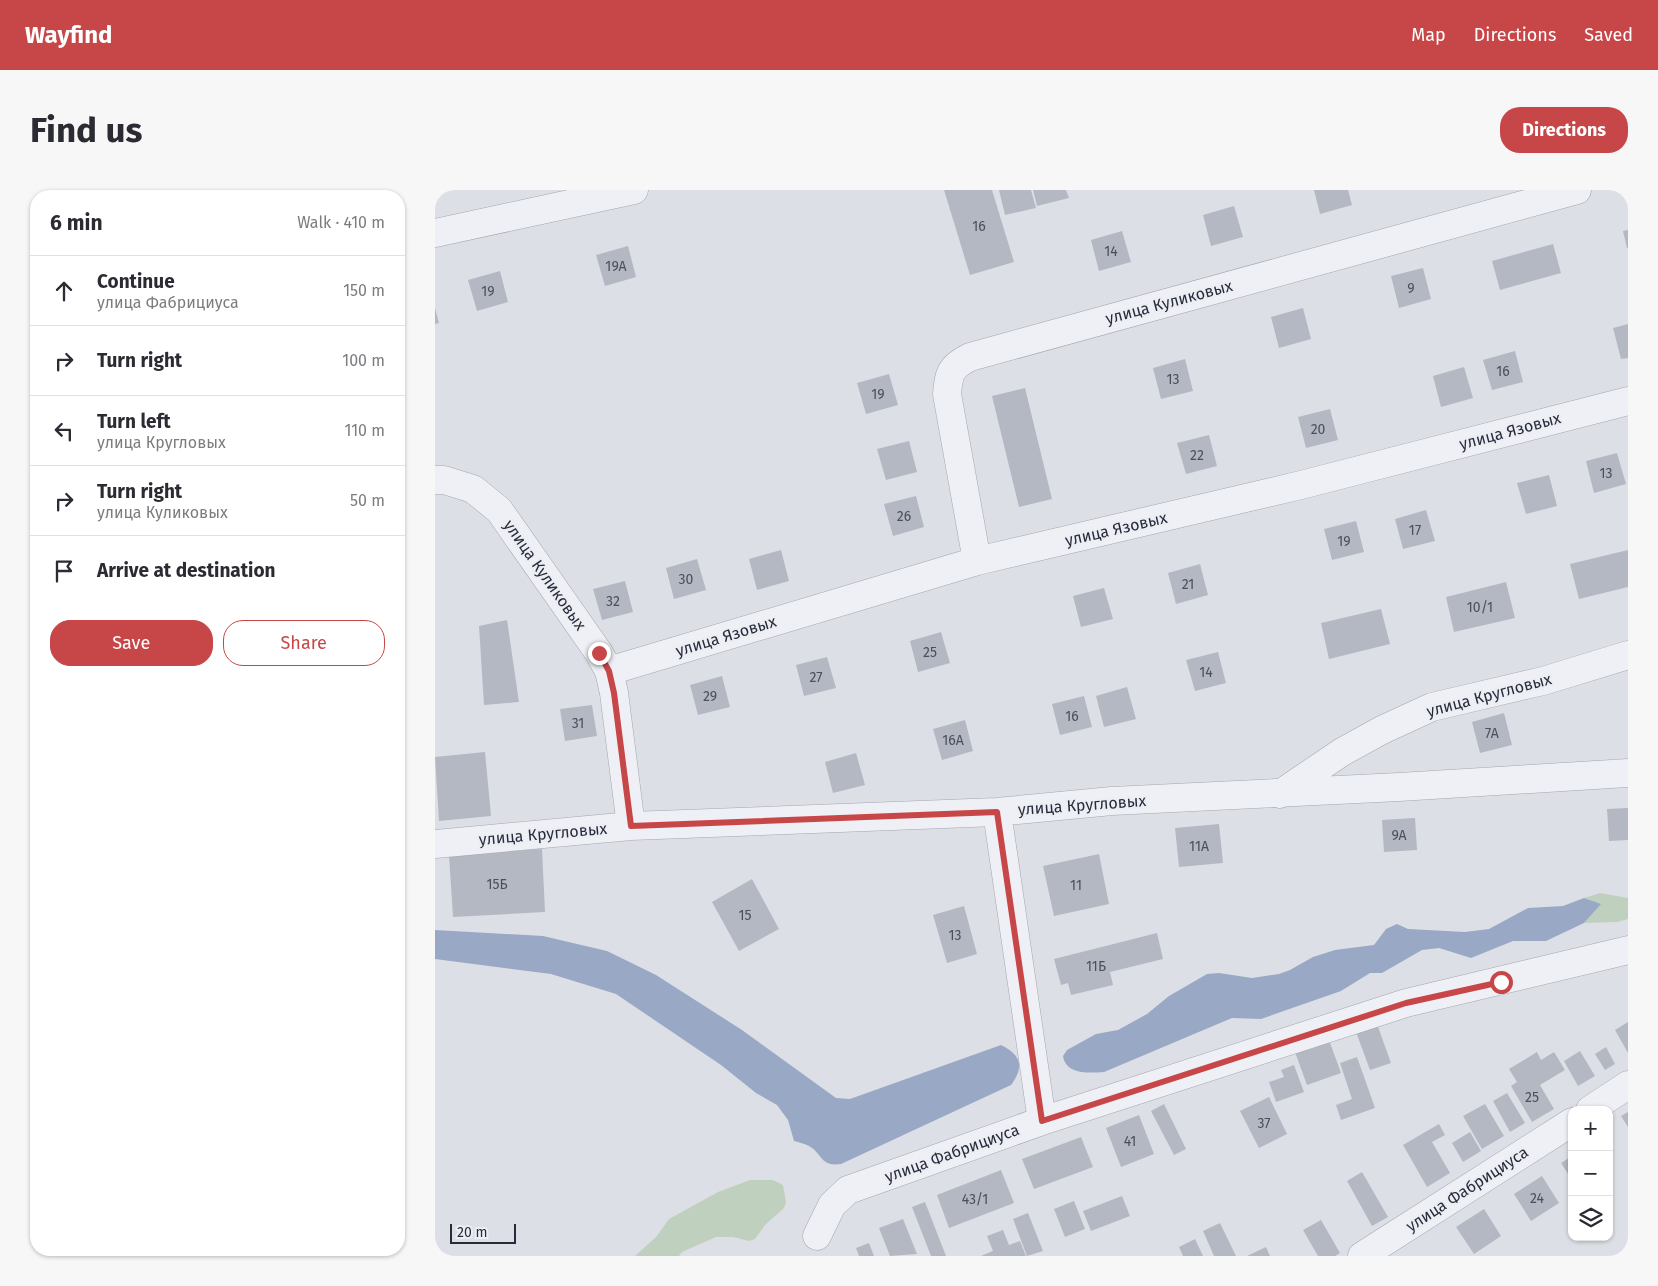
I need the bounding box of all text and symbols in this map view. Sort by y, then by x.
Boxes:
text: Wayfind [25,21,112,49]
text: Map [1411,24,1446,46]
text: Directions [1474,24,1556,46]
text: Saved [1584,24,1633,46]
button: Directions [1500,107,1628,153]
text: Find us [30,109,142,151]
text: 6 min [50,210,103,236]
text: Walk · 410 m [297,213,385,232]
house number: 16 [972,218,986,235]
house number: 14 [1104,243,1118,260]
house number: 19А [605,258,627,275]
text: Continue [97,270,175,293]
street label: улица Куликовых [1103,276,1235,328]
icon: ahead [50,277,78,305]
house number: 9 [1407,280,1415,297]
text: 150 m [343,281,385,300]
house number: 19 [481,283,495,300]
text: улица Фабрициуса [97,293,239,312]
icon: right [50,347,78,375]
text: Turn right [97,349,182,372]
text: 100 m [342,351,385,370]
house number: 16 [1496,363,1510,380]
house number: 13 [1166,371,1180,388]
house number: 19 [871,386,885,403]
street label: улица Язовых [1457,408,1563,454]
text: Turn left [97,410,171,433]
icon: left [50,417,78,445]
text: 110 m [344,421,385,440]
house number: 20 [1311,421,1326,438]
text: улица Кругловых [97,433,226,452]
house number: 22 [1190,447,1204,464]
house number: 13 [1599,465,1613,482]
text: Turn right [97,480,182,503]
icon: right [50,487,78,515]
text: 50 m [350,491,385,510]
text: улица Куликовых [97,503,228,522]
house number: 26 [897,508,911,525]
street label: улица Язовых [1063,508,1169,550]
street label: улица Куликовых [500,516,590,634]
house number: 17 [1409,522,1421,539]
house number: 19 [1337,533,1351,550]
icon: arrive [50,557,78,585]
text: Arrive at destination [97,559,276,582]
house number: 30 [679,571,694,588]
house number: 21 [1182,576,1194,593]
house number: 32 [606,593,620,610]
house number: 10/1 [1467,599,1493,616]
street label: улица Язовых [673,612,779,660]
button: Save [50,620,213,666]
button: Share [223,620,385,666]
route end [588,642,611,665]
house number: 25 [923,644,937,661]
house number: 14 [1199,664,1213,681]
house number: 27 [809,669,823,686]
street label: улица Кругловых [1424,669,1554,721]
house number: 29 [703,688,717,705]
house number: 16 [1065,708,1079,725]
house number: 31 [572,715,584,732]
house number: 7А [1485,725,1499,742]
house number: 16А [942,732,964,749]
street label: улица Кругловых [1017,791,1147,819]
street label: улица Кругловых [478,819,608,849]
house number: 9А [1391,827,1407,844]
house number: 11А [1189,838,1209,855]
house number: 15Б [486,876,508,893]
house number: 11 [1070,877,1082,894]
house number: 15 [738,907,752,924]
house number: 13 [948,927,962,944]
house number: 11Б [1086,958,1106,975]
route start [1490,971,1513,994]
house number: 25 [1525,1089,1539,1106]
map controls [1568,1106,1613,1241]
button: + [1568,1106,1613,1151]
house number: 37 [1257,1115,1271,1132]
street label: улица Фабрициуса [882,1120,1022,1186]
house number: 41 [1124,1133,1136,1150]
street label: улица Фабрициуса [1402,1142,1532,1236]
button: − [1568,1151,1613,1196]
house number: 24 [1530,1190,1545,1207]
house number: 43/1 [962,1191,988,1208]
button: layers [1568,1196,1613,1241]
scale bar [450,1221,516,1244]
text: 20 m [457,1224,487,1241]

